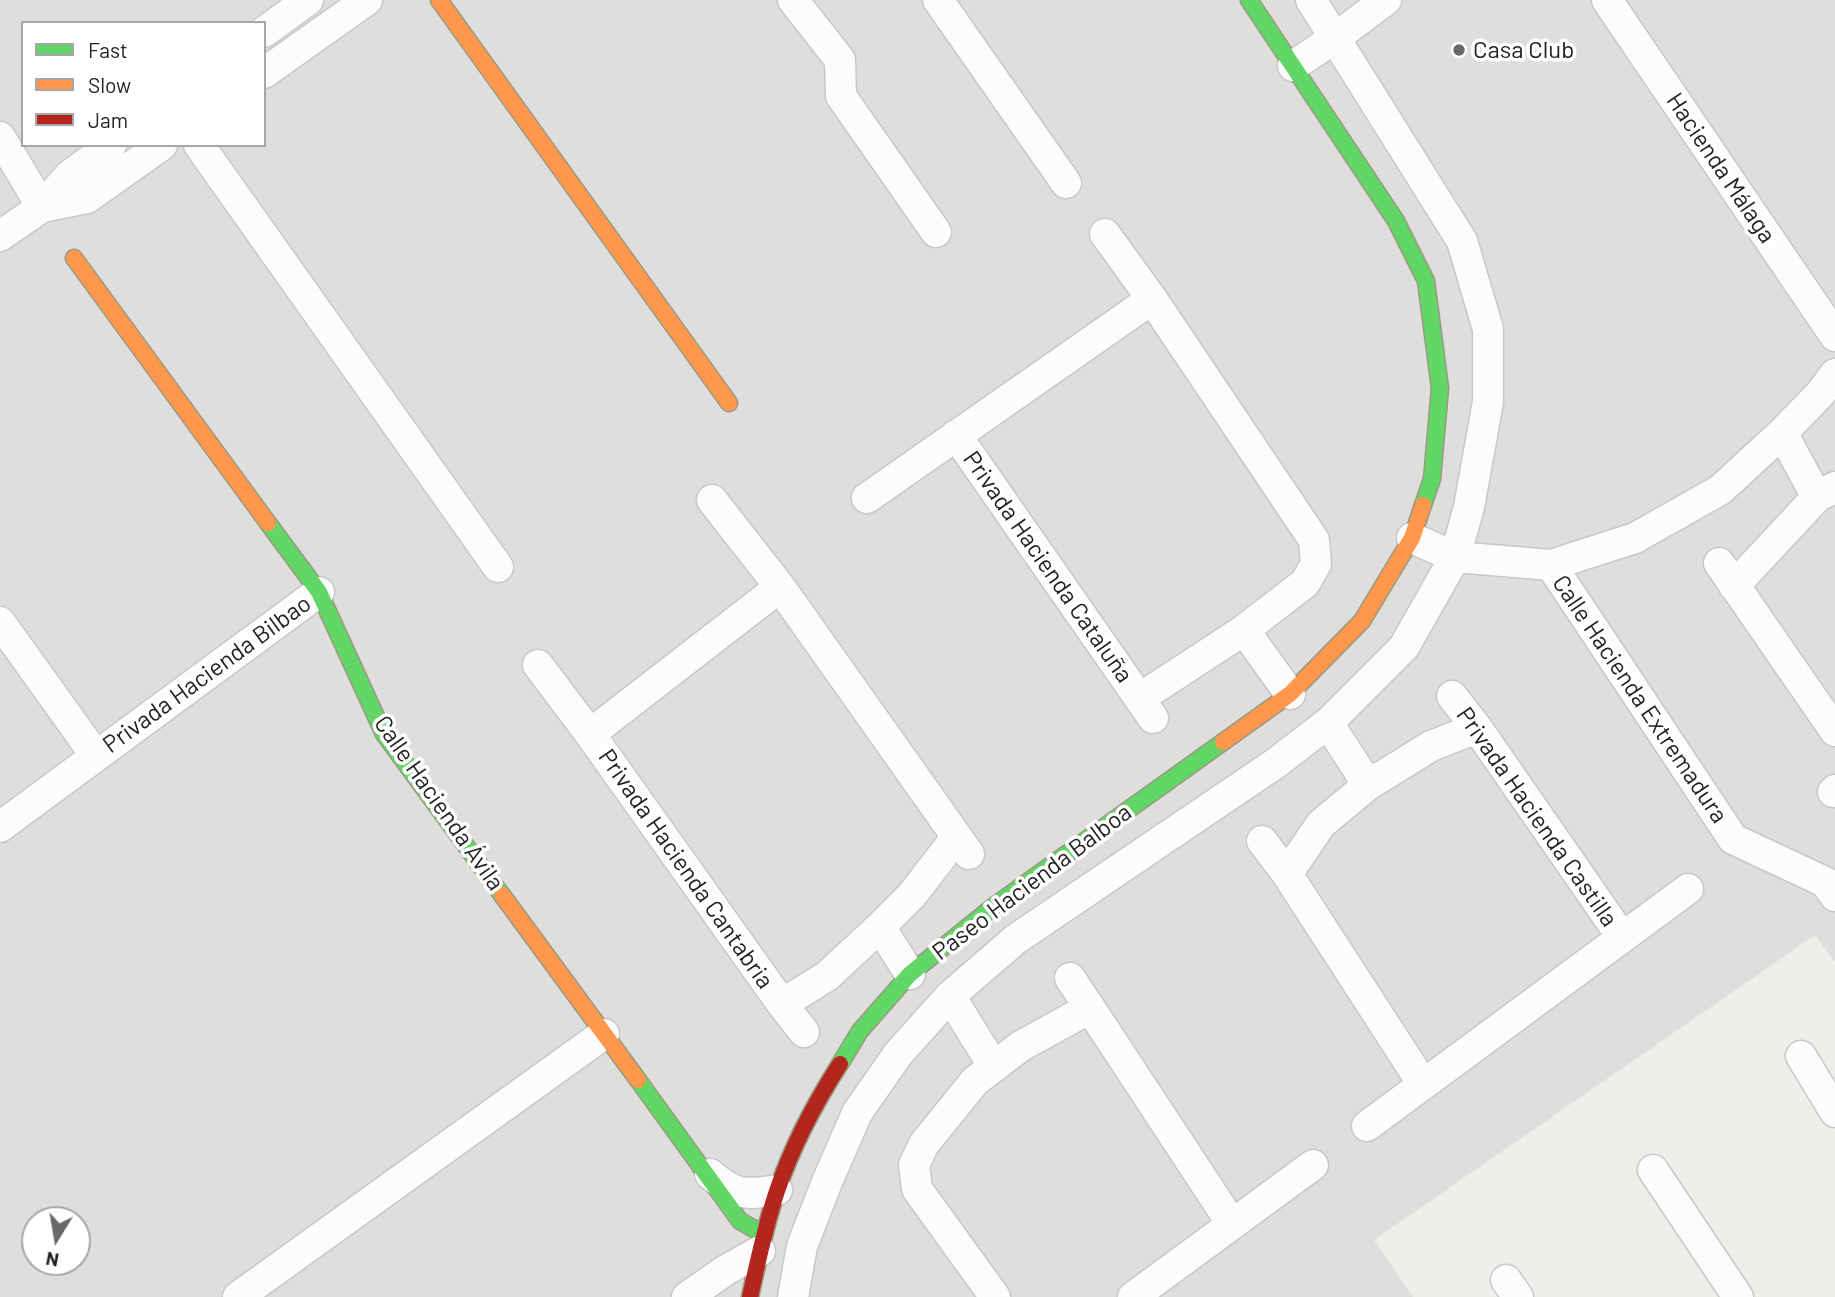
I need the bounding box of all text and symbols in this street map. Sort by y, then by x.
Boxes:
legend [21,21,266,147]
place label: Casa Club [1473,36,1574,64]
text: Fast [88,37,128,62]
marker: Casa Club [1451,42,1467,58]
text: Slow [88,72,131,97]
street label: Hacienda Málaga [1660,88,1782,248]
text: Jam [88,107,128,132]
street label: Privada Hacienda Cataluña [957,446,1139,688]
street label: Calle Hacienda Extremadura [1546,570,1734,828]
street label: Privada Hacienda Bilbao [97,589,317,759]
street label: Privada Hacienda Castilla [1450,702,1624,932]
street label: Calle Hacienda Ávila [368,710,510,896]
street label: Privada Hacienda Cantabria [592,744,780,994]
street label: Paseo Hacienda Balboa [927,798,1137,966]
north arrow [21,1206,91,1276]
text: N [44,1248,61,1273]

